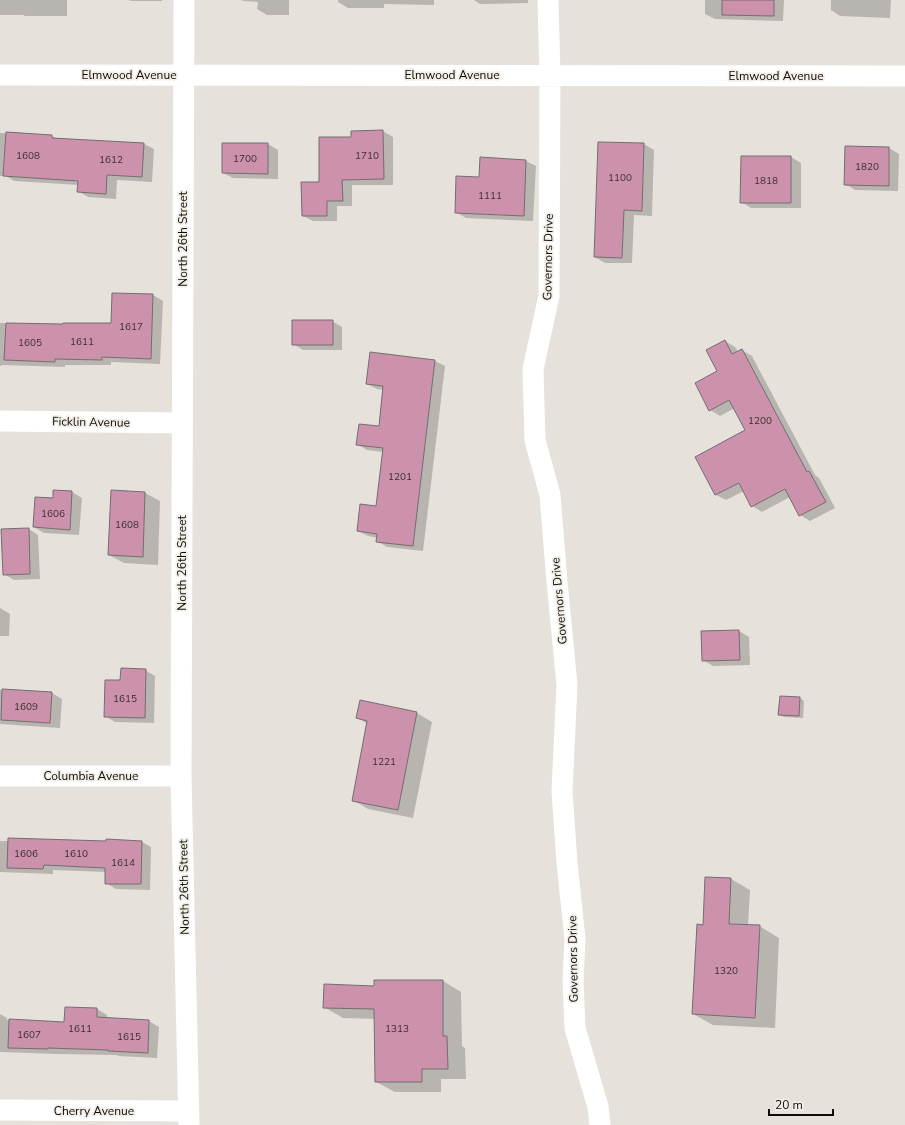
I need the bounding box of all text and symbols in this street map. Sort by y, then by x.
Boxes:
street label: Elmwood Avenue [81,67,177,83]
street label: Elmwood Avenue [404,67,500,83]
street label: Elmwood Avenue [728,68,824,84]
house number: 1608 [16,149,40,163]
house number: 1710 [355,149,379,163]
house number: 1700 [233,152,257,166]
house number: 1612 [99,153,123,167]
house number: 1820 [855,160,879,174]
house number: 1100 [608,171,632,185]
house number: 1818 [754,174,778,188]
house number: 1111 [478,189,502,203]
street label: North 26th Street [175,190,191,287]
street label: Governors Drive [539,213,557,301]
house number: 1617 [119,320,143,334]
house number: 1611 [70,335,94,349]
house number: 1605 [18,336,42,350]
street label: Ficklin Avenue [52,413,130,431]
house number: 1200 [748,414,772,428]
house number: 1201 [388,470,412,484]
house number: 1606 [41,507,65,521]
street label: North 26th Street [174,514,190,611]
house number: 1608 [115,518,139,532]
street label: Governors Drive [547,557,571,645]
house number: 1615 [113,692,137,706]
house number: 1609 [14,700,38,714]
house number: 1221 [372,755,396,769]
street label: Columbia Avenue [44,768,138,784]
street label: North 26th Street [175,838,193,935]
house number: 1606 [14,847,38,861]
house number: 1610 [64,847,88,861]
house number: 1614 [111,856,135,870]
street label: Governors Drive [564,915,582,1003]
house number: 1320 [714,964,738,978]
house number: 1611 [68,1022,92,1036]
house number: 1313 [385,1022,409,1036]
house number: 1607 [17,1028,41,1042]
house number: 1615 [117,1030,141,1044]
scale bar [769,1091,833,1117]
text: 20 m [775,1097,803,1113]
street label: Cherry Avenue [54,1103,134,1119]

